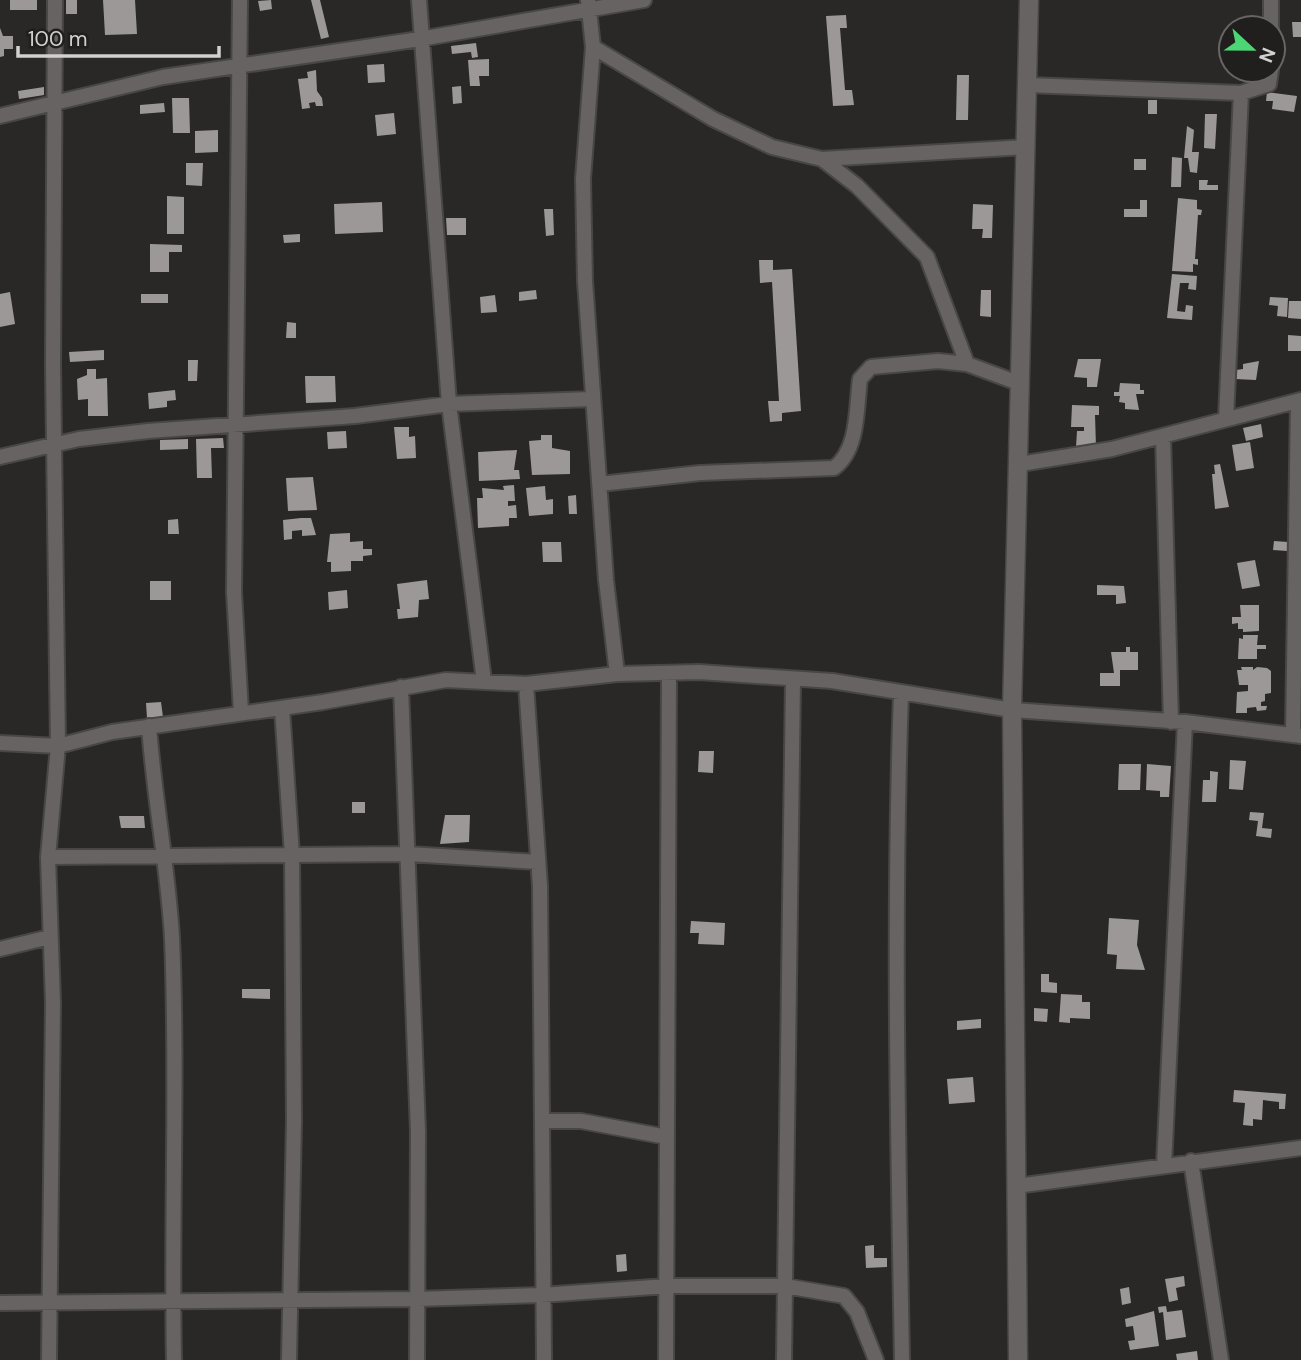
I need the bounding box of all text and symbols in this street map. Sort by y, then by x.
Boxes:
scale bar [18,14,219,58]
north arrow [1217,14,1287,84]
text: 100 m [28,25,88,53]
text: N [1253,44,1281,66]

